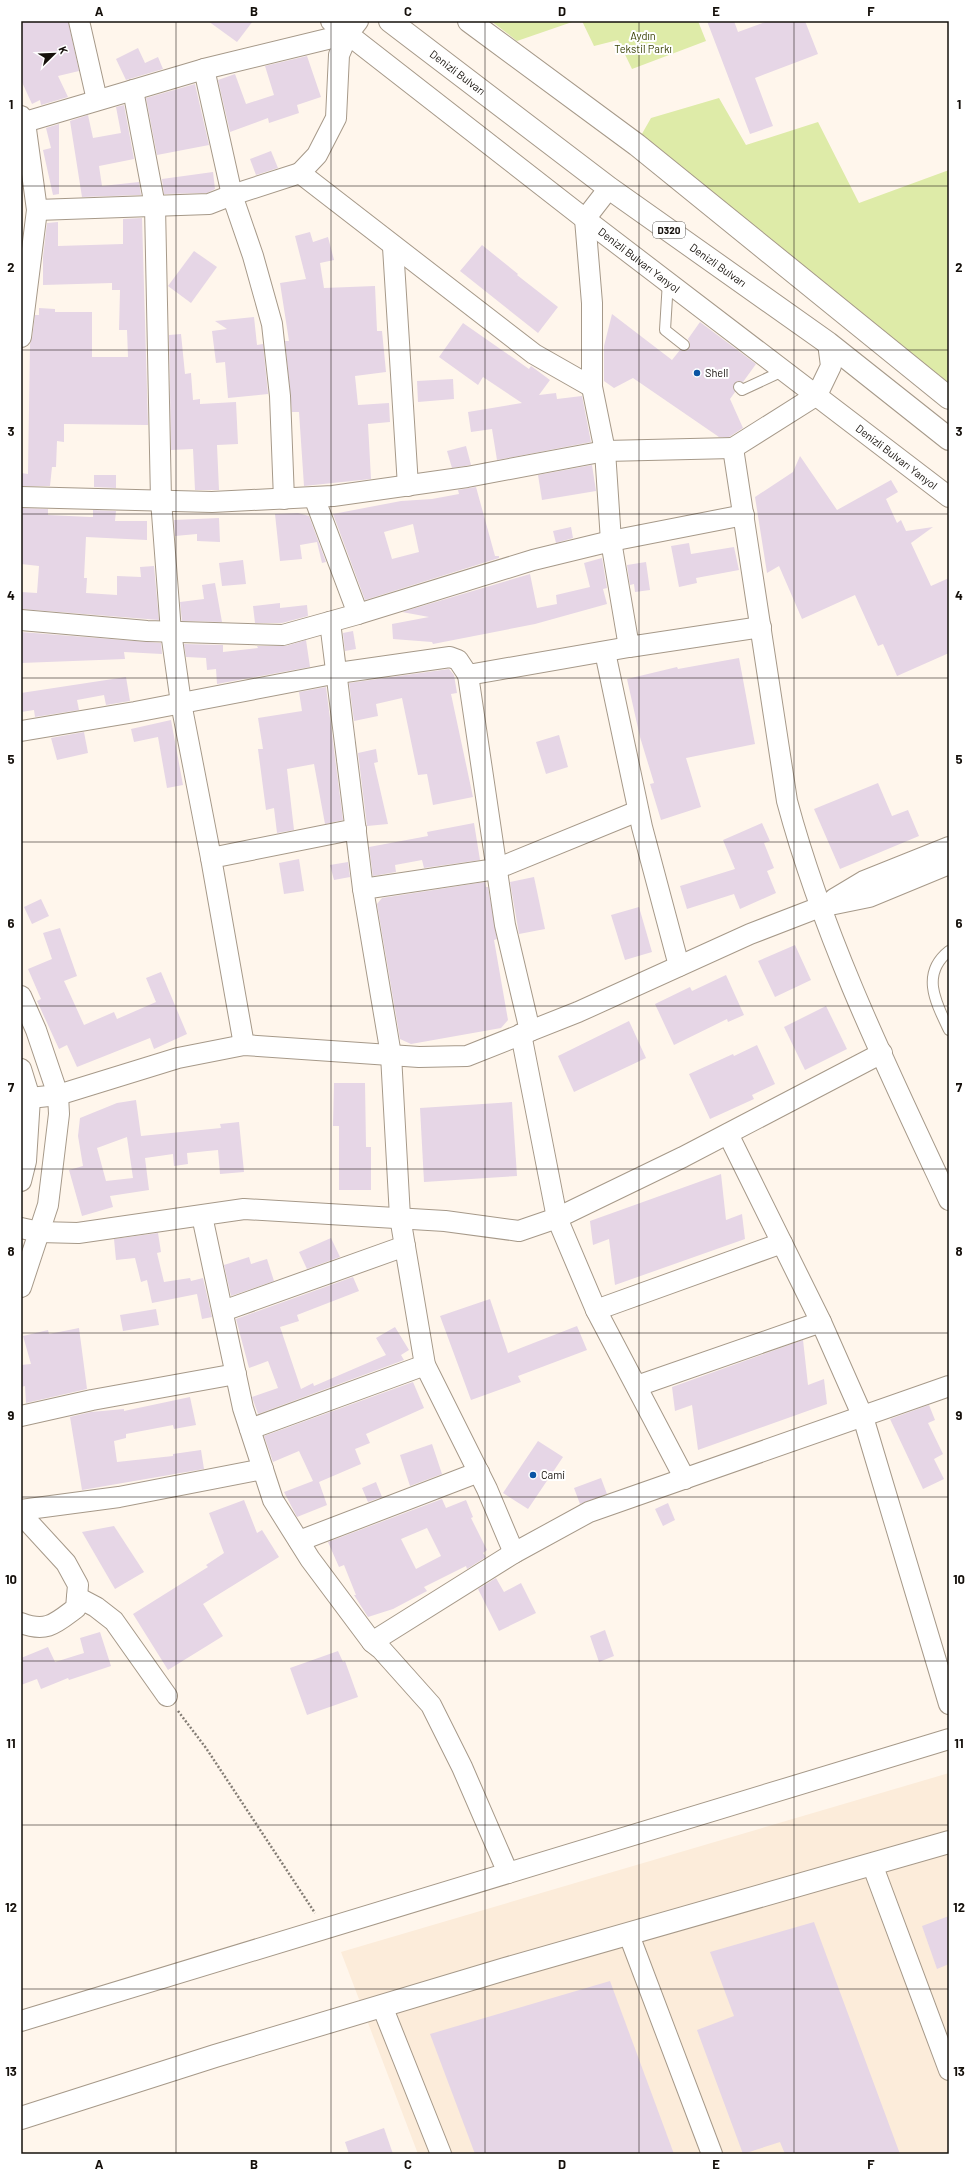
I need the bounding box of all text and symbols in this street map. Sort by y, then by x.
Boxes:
text: A [95,3,104,19]
text: B [250,3,258,19]
text: C [404,3,412,19]
text: D [558,3,566,19]
text: E [712,3,720,19]
text: F [867,3,875,19]
park label: Aydın Tekstil Parkı [614,29,672,55]
north arrow [34,34,74,74]
text: K [56,44,71,56]
street label: Denizli Bulvarı [428,47,488,97]
text: 1 [9,96,13,112]
text: 1 [957,96,961,112]
road number: D320 [653,222,685,238]
street label: Denizli Bulvarı Yanyol [596,225,683,295]
street label: Denizli Bulvarı [688,240,749,289]
text: 2 [7,259,15,275]
text: 2 [955,259,963,275]
place label: Shell [705,366,728,379]
marker: Shell [692,368,702,378]
street label: Denizli Bulvarı Yanyol [854,421,940,492]
text: 3 [7,423,15,439]
text: 3 [955,423,963,439]
text: 4 [7,587,15,603]
text: 4 [955,587,963,603]
text: 5 [7,751,15,767]
text: 5 [955,751,963,767]
text: 6 [8,915,15,931]
text: 6 [956,915,963,931]
text: 7 [8,1079,15,1095]
text: 7 [956,1079,963,1095]
text: 8 [7,1243,15,1259]
text: 8 [955,1243,963,1259]
text: 9 [8,1407,15,1423]
text: 9 [956,1407,963,1423]
place label: Cami [541,1468,565,1481]
marker: Cami [528,1470,538,1480]
text: 10 [5,1571,17,1587]
text: 10 [953,1571,965,1587]
text: 11 [6,1735,16,1751]
text: 11 [954,1735,964,1751]
text: 12 [5,1899,17,1915]
text: 12 [953,1899,965,1915]
text: 13 [5,2063,17,2079]
text: 13 [953,2063,965,2079]
text: A [95,2156,104,2172]
text: B [250,2156,258,2172]
text: C [404,2156,412,2172]
text: D [558,2156,566,2172]
text: E [712,2156,720,2172]
text: F [867,2156,875,2172]

